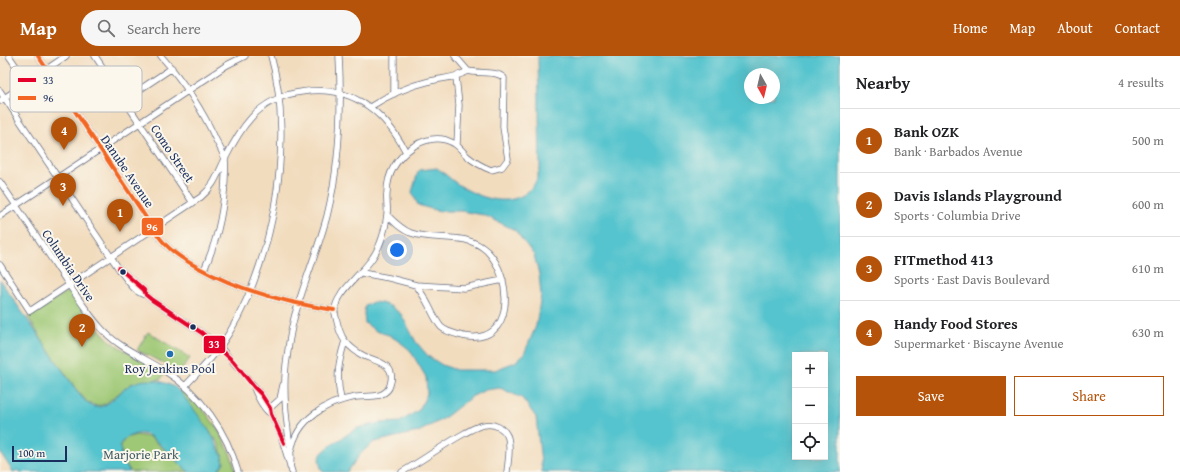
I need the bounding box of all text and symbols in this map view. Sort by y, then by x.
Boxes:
search box [81,10,361,46]
text: Map [20,14,57,42]
icon: search [95,17,117,39]
text: Search here [127,18,201,39]
text: Home [953,18,988,38]
text: Map [1010,18,1035,38]
text: About [1057,18,1093,38]
text: Contact [1115,18,1160,38]
legend [10,66,142,112]
north arrow [744,68,780,104]
text: Nearby [856,70,910,95]
text: 33 [43,72,54,88]
text: 4 results [1118,73,1164,92]
text: 96 [43,90,54,106]
pin: 4 [51,117,77,150]
street label: Como Street [146,120,199,187]
text: Bank OZK [894,121,959,142]
street label: Danube Avenue [96,131,159,211]
text: 1 [866,131,872,150]
text: 500 m [1132,131,1164,150]
text: Bank · Barbados Avenue [894,142,1023,161]
pin: 3 [50,173,76,206]
text: Davis Islands Playground [894,185,1062,206]
text: 2 [866,195,872,214]
text: 600 m [1132,195,1164,214]
pin: 1 [107,199,133,232]
text: Sports · Columbia Drive [894,206,1021,225]
line badge: 96 [141,217,164,236]
text: 96 [146,219,158,235]
street label: Columbia Drive [37,225,100,305]
your location [387,240,407,260]
text: FITmethod 413 [894,249,994,270]
text: 3 [866,259,872,278]
text: 610 m [1132,259,1164,278]
unlabelled marker [118,267,128,277]
text: Sports · East Davis Boulevard [894,270,1050,289]
text: Handy Food Stores [894,313,1018,334]
pin: 2 [69,314,95,347]
unlabelled marker [188,322,198,332]
text: 4 [866,323,872,342]
text: 630 m [1132,323,1164,342]
text: Supermarket · Biscayne Avenue [894,334,1064,353]
line badge: 33 [203,335,226,354]
text: 33 [208,336,220,352]
marker: Roy Jenkins Pool [165,349,175,359]
map controls [792,352,828,460]
button: + [792,352,828,388]
place label: Roy Jenkins Pool [125,359,216,378]
button: Save [856,376,1006,416]
button: Share [1014,376,1164,416]
button: − [792,388,828,424]
button: locate [792,424,828,460]
scale bar [12,444,67,463]
text: 100 m [18,445,45,461]
park label: Marjorie Park [103,445,179,464]

